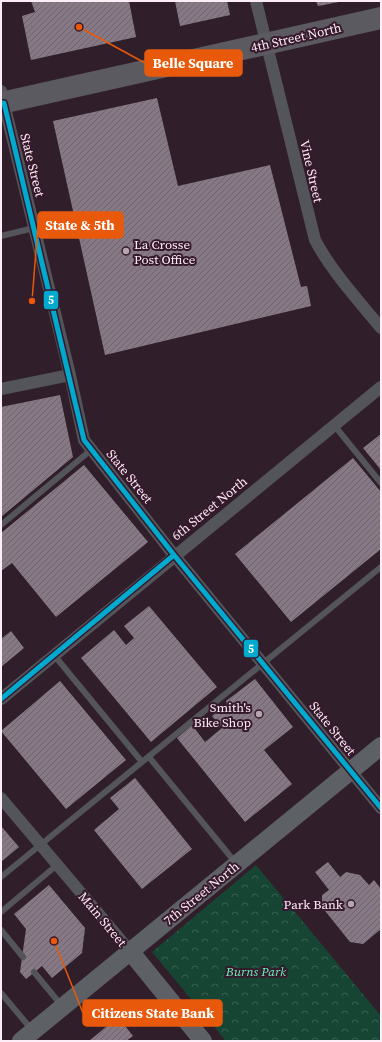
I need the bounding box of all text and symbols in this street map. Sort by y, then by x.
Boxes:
street label: 4th Street North [249,19,343,56]
callout: Belle Square [145,50,242,76]
text: Belle Square [153,53,233,73]
street label: State Street [16,132,49,199]
street label: Vine Street [296,138,327,205]
callout: State & 5th [38,212,123,238]
text: State & 5th [45,215,115,235]
place label: La Crosse Post Office [134,236,196,268]
marker: La Crosse Post Office [121,246,131,256]
line badge: 5 [43,290,59,310]
text: 5 [48,293,54,308]
street label: State Street [103,446,157,507]
street label: 6th Street North [168,473,251,544]
line badge: 5 [243,639,259,658]
text: 5 [248,642,254,657]
street label: State Street [306,698,360,759]
place label: Smith's Bike Shop [194,699,251,731]
marker: Smith's Bike Shop [254,709,264,719]
street label: 7th Street North [160,858,243,929]
street label: Main Street [75,888,131,951]
place label: Park Bank [284,896,344,913]
marker: Park Bank [346,899,356,909]
park label: Burns Park [225,963,287,980]
callout: Citizens State Bank [83,1000,222,1026]
text: Citizens State Bank [91,1003,215,1023]

